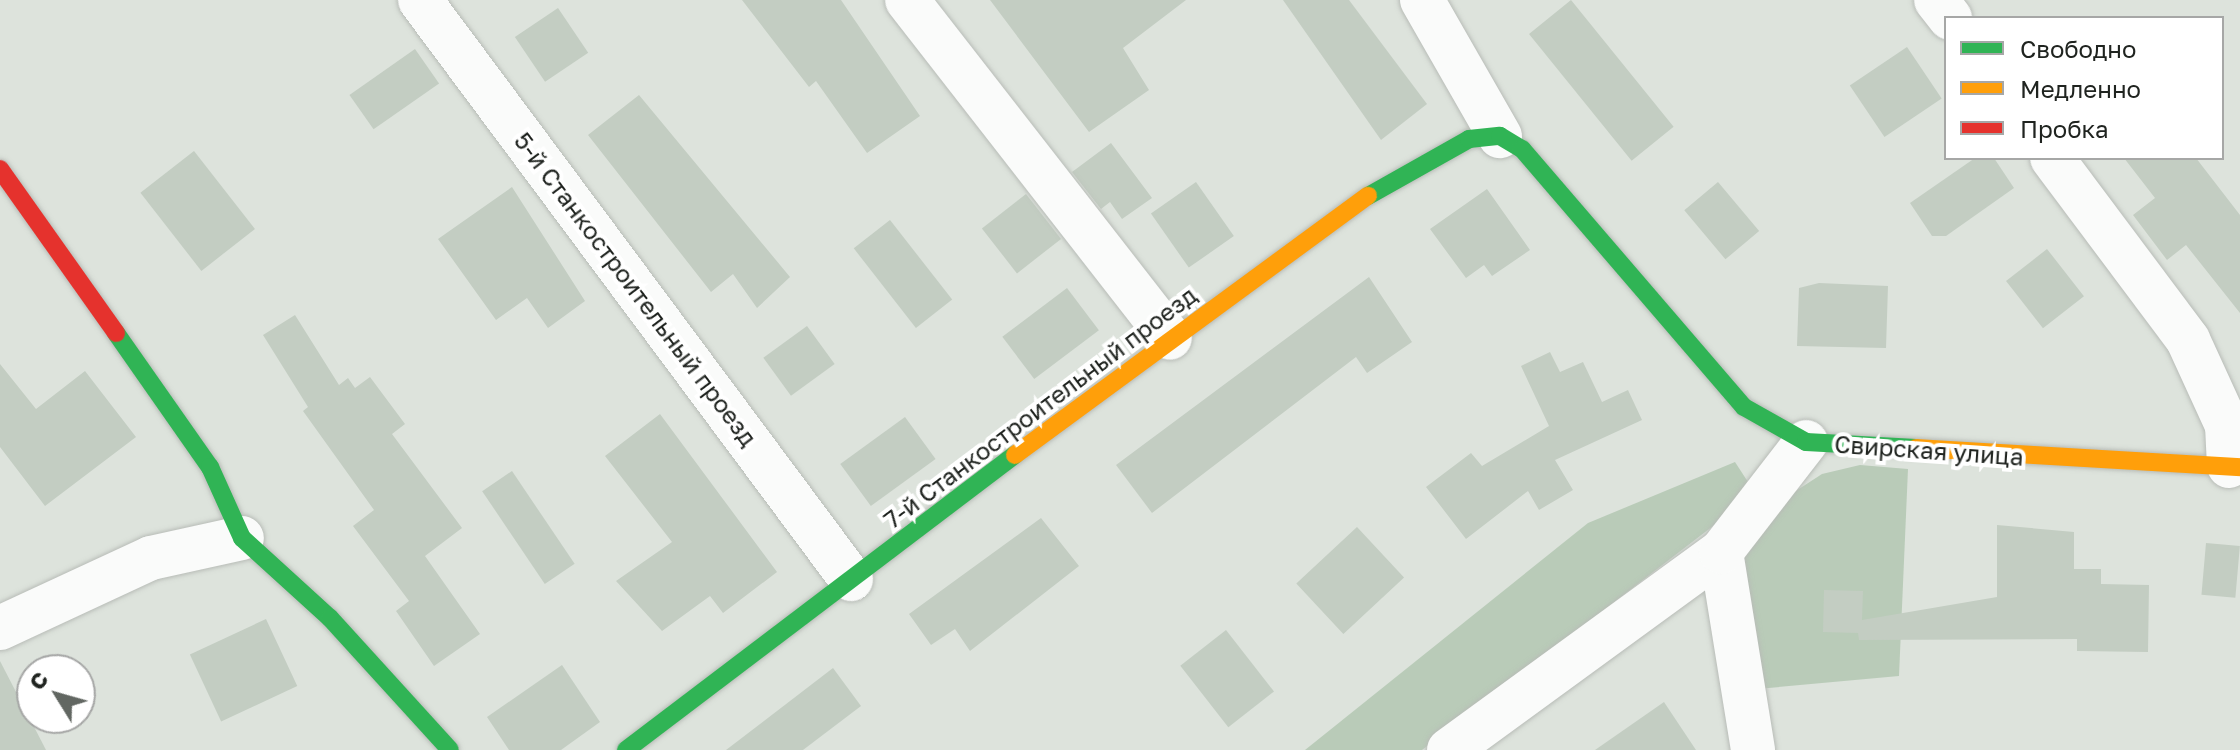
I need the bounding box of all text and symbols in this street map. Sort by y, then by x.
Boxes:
legend [1944,16,2224,160]
text: Свободно [2020,34,2136,63]
text: Медленно [2020,74,2141,103]
text: Пробка [2020,114,2109,143]
street label: 5-й Станкостроительный проезд [509,127,763,451]
street label: 7-й Станкостроительный проезд [878,280,1202,534]
street label: Свирская улица [1833,429,2025,471]
north arrow [16,654,96,734]
text: С [23,666,54,695]

